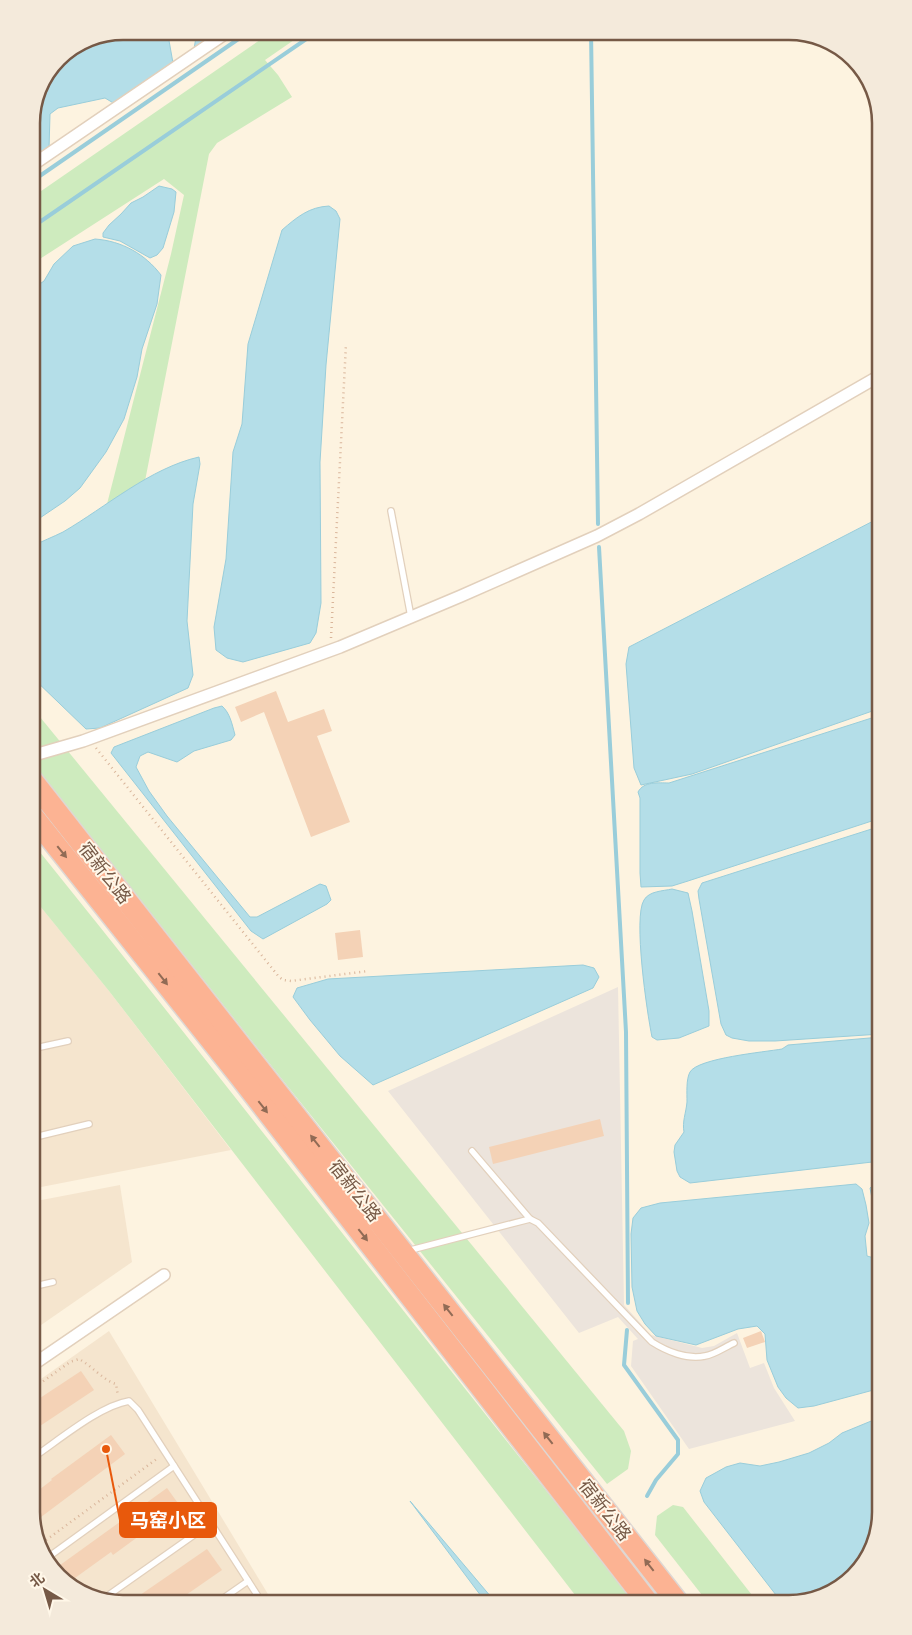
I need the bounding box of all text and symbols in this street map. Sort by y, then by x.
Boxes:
street label: 宿新公路 [74,838,136,908]
one-way arrow [56,845,67,858]
one-way arrow [157,972,168,985]
one-way arrow [258,1100,269,1113]
one-way arrow [310,1135,321,1148]
street label: 宿新公路 [324,1156,386,1226]
one-way arrow [358,1228,368,1242]
one-way arrow [442,1304,453,1317]
one-way arrow [543,1431,554,1444]
street label: 宿新公路 [574,1475,636,1545]
callout: 马窑小区 [120,1503,216,1537]
text: 马窑小区 [130,1510,206,1532]
one-way arrow [643,1559,654,1572]
north arrow [20,1565,70,1615]
text: 北 [27,1569,48,1591]

